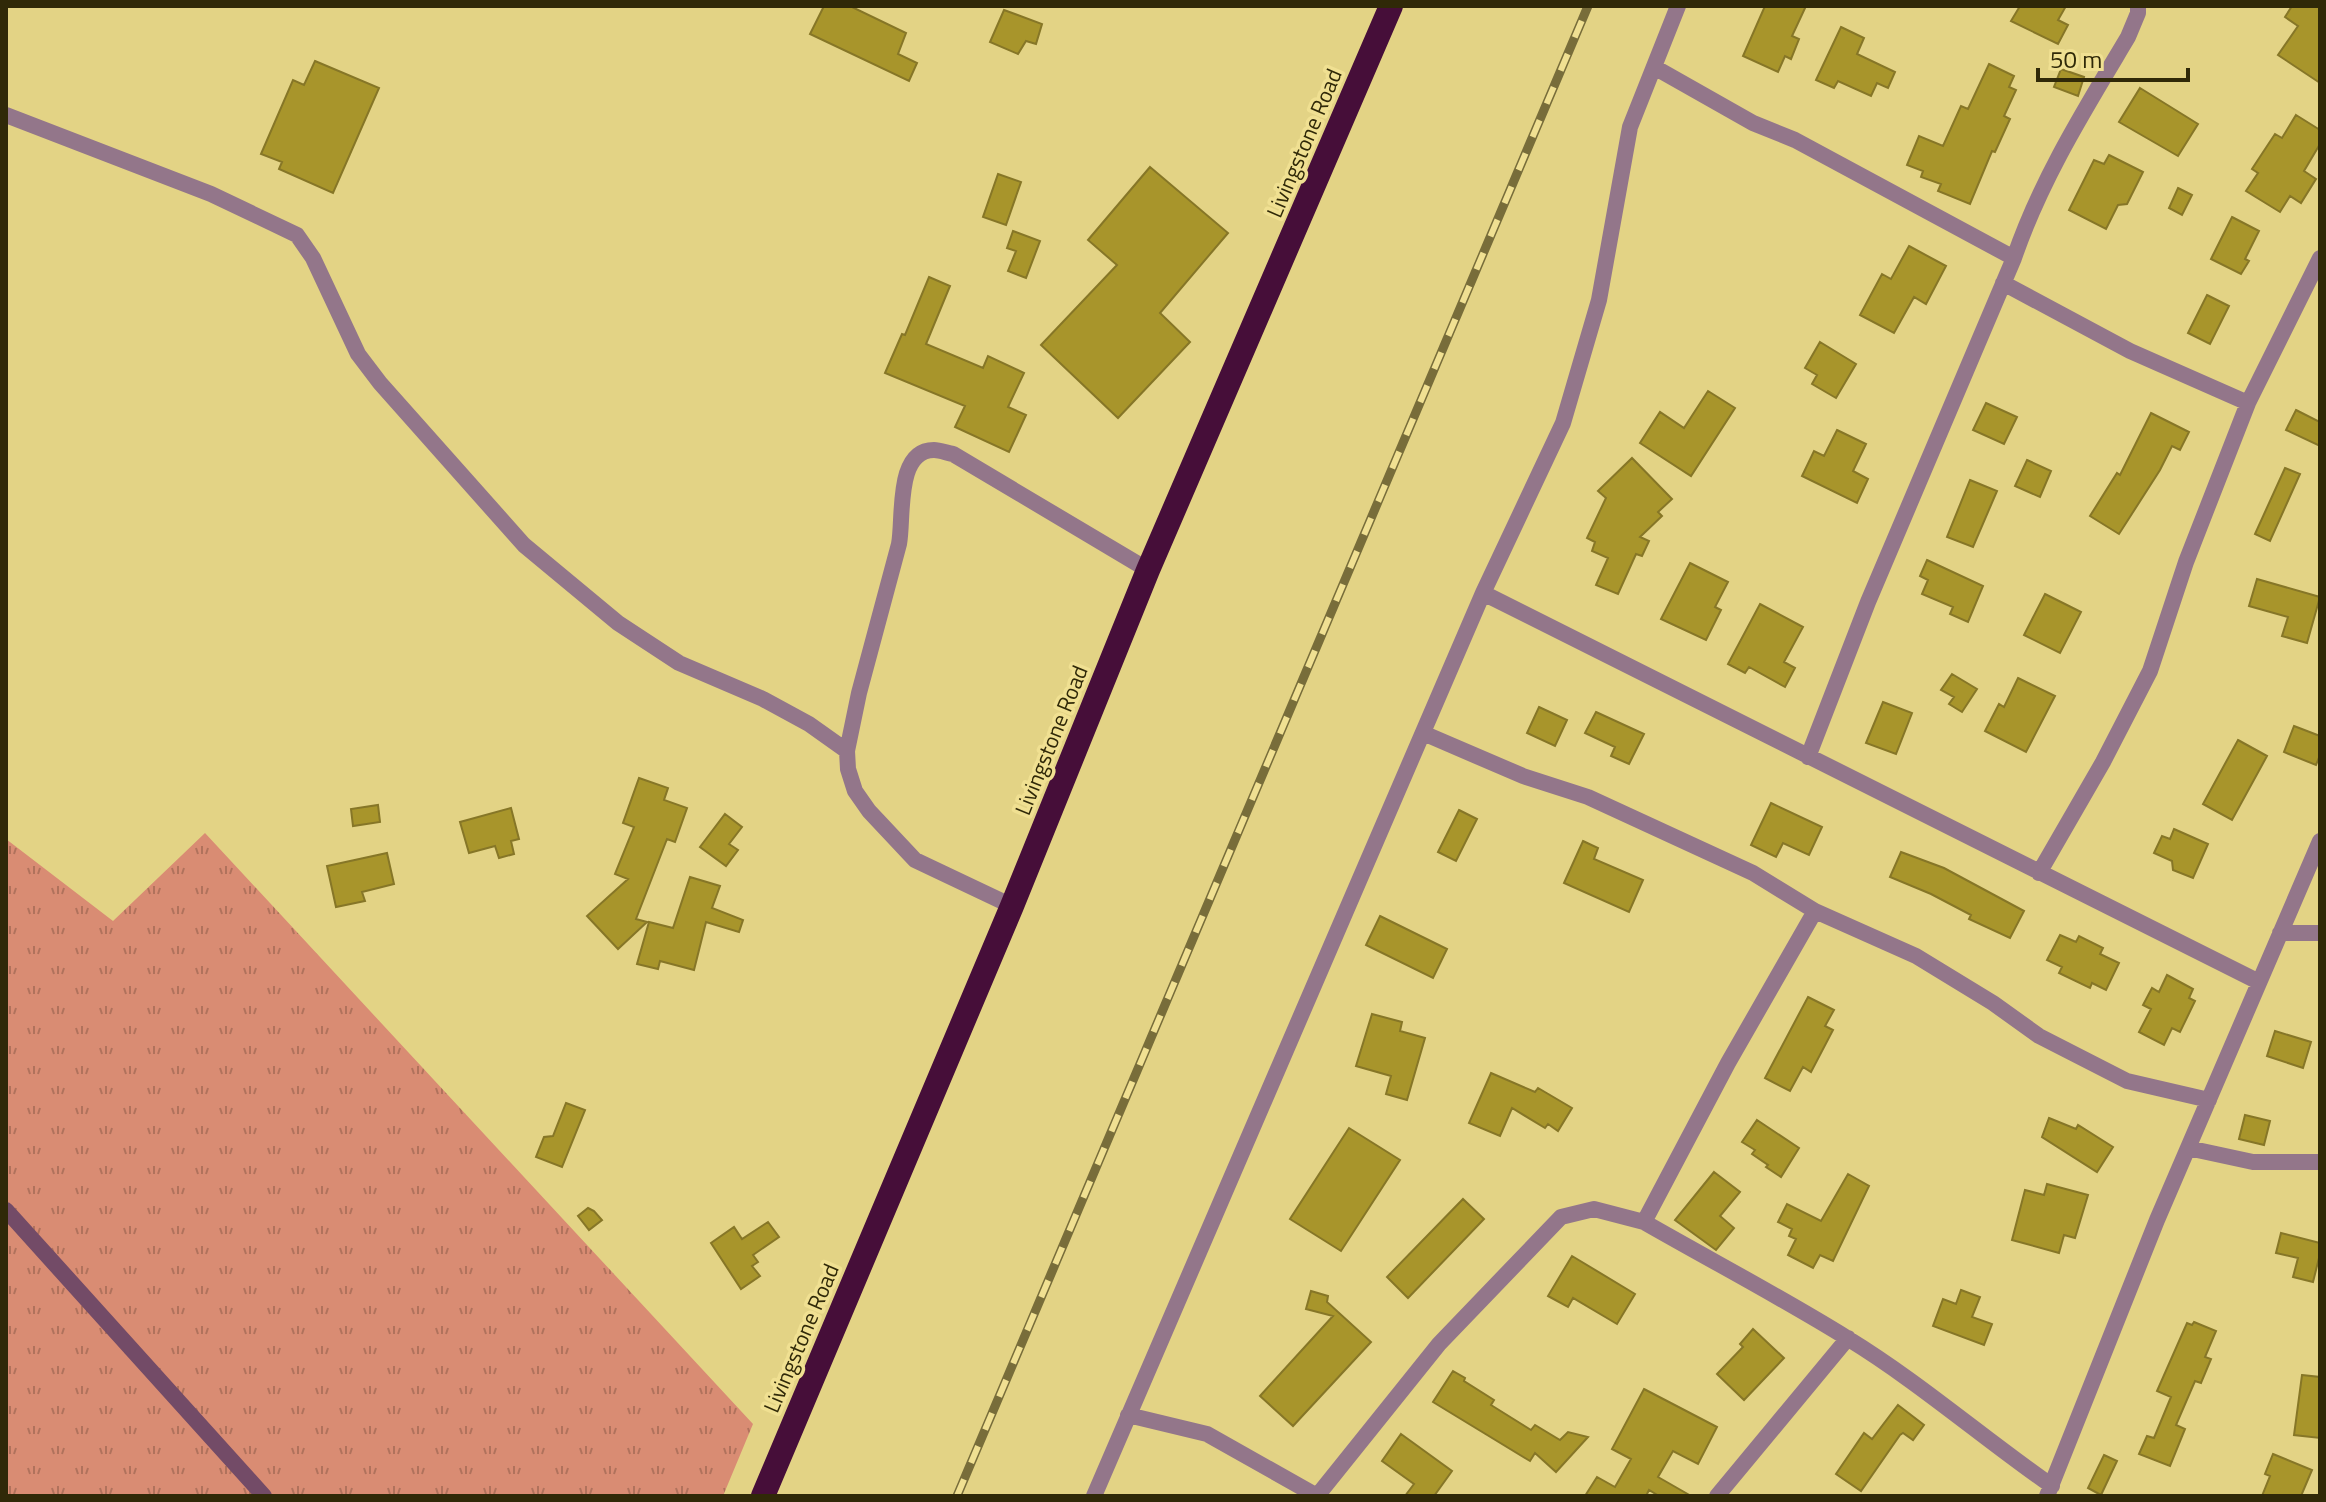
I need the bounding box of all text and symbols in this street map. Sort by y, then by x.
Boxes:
scale bar [2038,32,2188,82]
text: 50 m [2050,41,2102,77]
street label: Livingstone Road [1257,63,1351,223]
street label: Livingstone Road [1005,660,1097,820]
street label: Livingstone Road [754,1258,848,1418]

